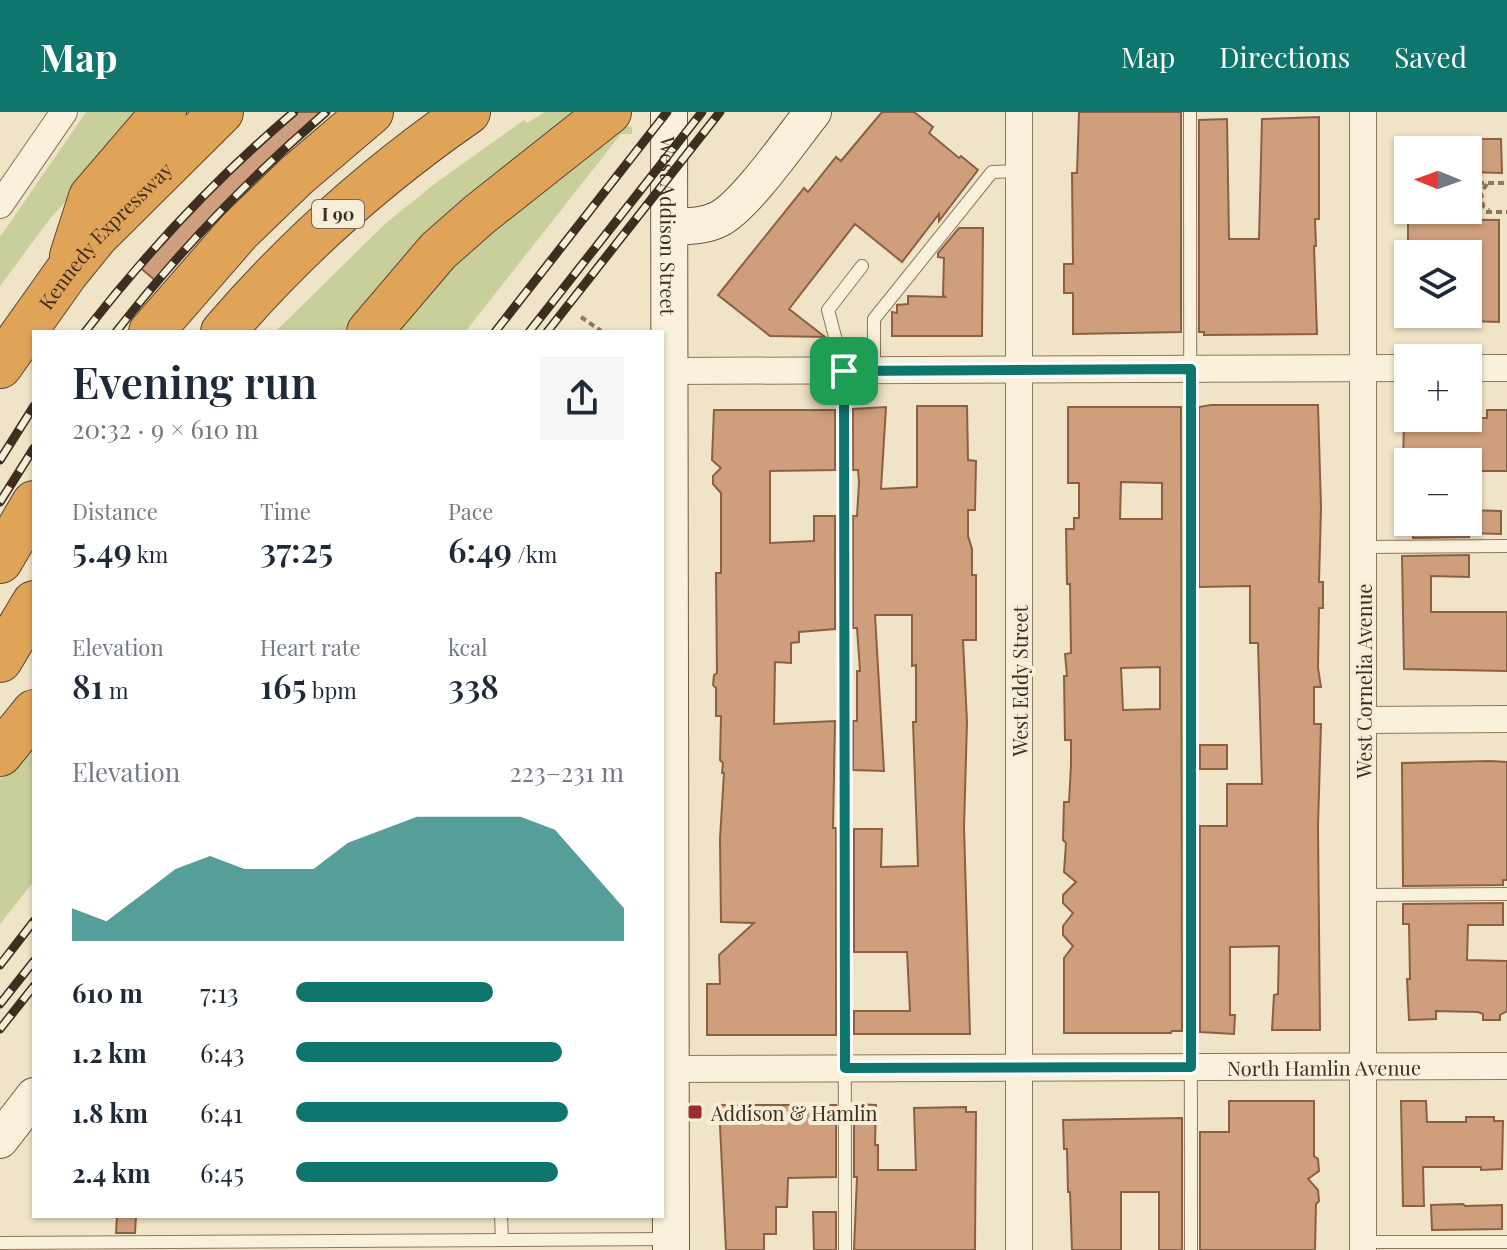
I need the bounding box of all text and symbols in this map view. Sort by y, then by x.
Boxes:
text: Map [40,31,117,82]
text: Map [1121,38,1175,75]
text: Directions [1219,38,1350,75]
text: Saved [1394,38,1467,75]
street label: West Addison Street [656,135,683,317]
north arrow [1394,136,1482,224]
map controls [1394,136,1482,536]
street label: Kennedy Expressway [31,155,177,314]
road number: I 90 [312,200,364,228]
button: layers [1394,240,1482,328]
pin [810,337,878,405]
button: + [1394,344,1482,432]
icon: arrive [822,349,866,393]
text: Evening run [72,351,317,410]
button: share [540,356,624,440]
text: 20:32 · 9 × 610 m [72,411,259,446]
button: − [1394,448,1482,536]
text: Distance [72,496,158,526]
text: Time [260,496,311,526]
text: Pace [448,496,494,526]
text: 5.49 [72,526,132,572]
text: 37:25 [260,526,333,572]
text: 6:49 [448,526,512,572]
text: km [132,539,168,569]
text: /km [512,539,557,569]
street label: West Cornelia Avenue [1350,584,1377,779]
street label: West Eddy Street [1006,605,1033,758]
text: Elevation [72,632,164,662]
text: Heart rate [260,632,361,662]
text: kcal [448,632,487,662]
text: 81 [72,662,103,708]
text: 165 [260,662,307,708]
text: 338 [448,662,499,708]
text: m [103,675,129,705]
text: bpm [307,675,357,705]
text: Elevation [72,754,180,789]
text: 223–231 m [509,754,624,789]
text: 610 m [72,975,143,1010]
text: 7:13 [200,975,238,1010]
text: 1.2 km [72,1035,147,1070]
text: 6:43 [200,1035,244,1070]
street label: North Hamlin Avenue [1227,1053,1421,1080]
text: 1.8 km [72,1095,148,1130]
text: 6:41 [200,1095,243,1130]
place label: Addison & Hamlin [710,1099,878,1126]
marker: Addison & Hamlin [686,1103,704,1121]
text: 2.4 km [72,1155,151,1190]
text: 6:45 [200,1155,244,1190]

